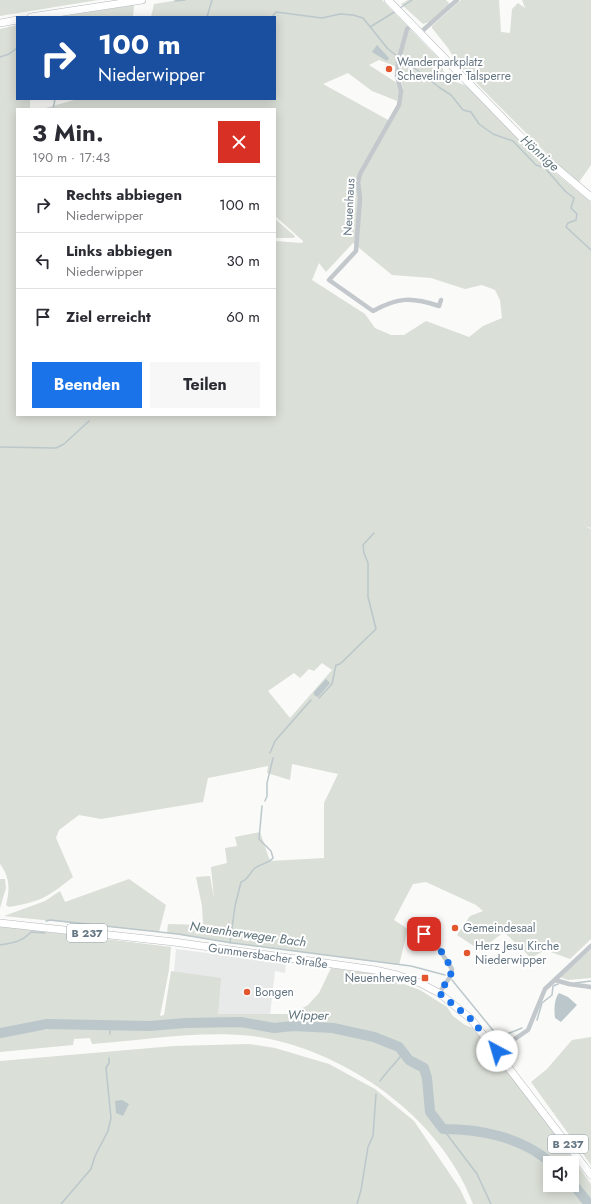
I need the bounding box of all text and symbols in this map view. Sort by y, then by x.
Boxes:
text: 100 m [98,24,181,65]
icon: right [32,32,84,84]
place label: Wanderparkplatz Schevelinger Talsperre [397,53,511,85]
text: Niederwipper [98,62,205,88]
marker: Wanderparkplatz Schevelinger Talsperre [384,64,394,74]
text: 3 Min. [32,115,104,150]
button: close [218,121,260,163]
water label: Hönnige [517,131,564,176]
text: 190 m · 17:43 [32,148,110,167]
street label: Neuenhaus [339,178,360,236]
text: Rechts abbiegen [66,184,182,206]
icon: right [32,194,54,216]
text: 100 m [219,194,260,216]
text: Niederwipper [66,206,143,225]
text: Links abbiegen [66,240,172,262]
icon: left [32,250,54,272]
text: 30 m [227,250,260,272]
text: Niederwipper [66,262,143,281]
icon: arrive [32,306,54,328]
text: Ziel erreicht [66,306,151,328]
text: 60 m [226,306,260,328]
button: Beenden [32,362,142,408]
button: Teilen [150,362,260,408]
water label: Neuenherweger Bach [188,916,308,952]
pin [407,917,441,951]
place label: Gemeindesaal [463,919,536,937]
icon: arrive [413,923,435,945]
marker: Gemeindesaal [450,923,460,933]
road number: B 237 [67,924,107,942]
place label: Herz Jesu Kirche Niederwipper [475,937,559,969]
street label: Gummersbacher Straße [207,939,329,973]
marker: Herz Jesu Kirche Niederwipper [462,948,472,958]
place label: Neuenherweg [345,969,417,987]
marker: Neuenherweg [420,973,430,983]
place label: Bongen [255,983,294,1001]
marker: Bongen [242,987,252,997]
water label: Wipper [287,1005,329,1025]
position arrow [476,1030,518,1072]
road number: B 237 [548,1135,588,1153]
map controls [543,1156,579,1192]
button: sound [543,1156,579,1192]

